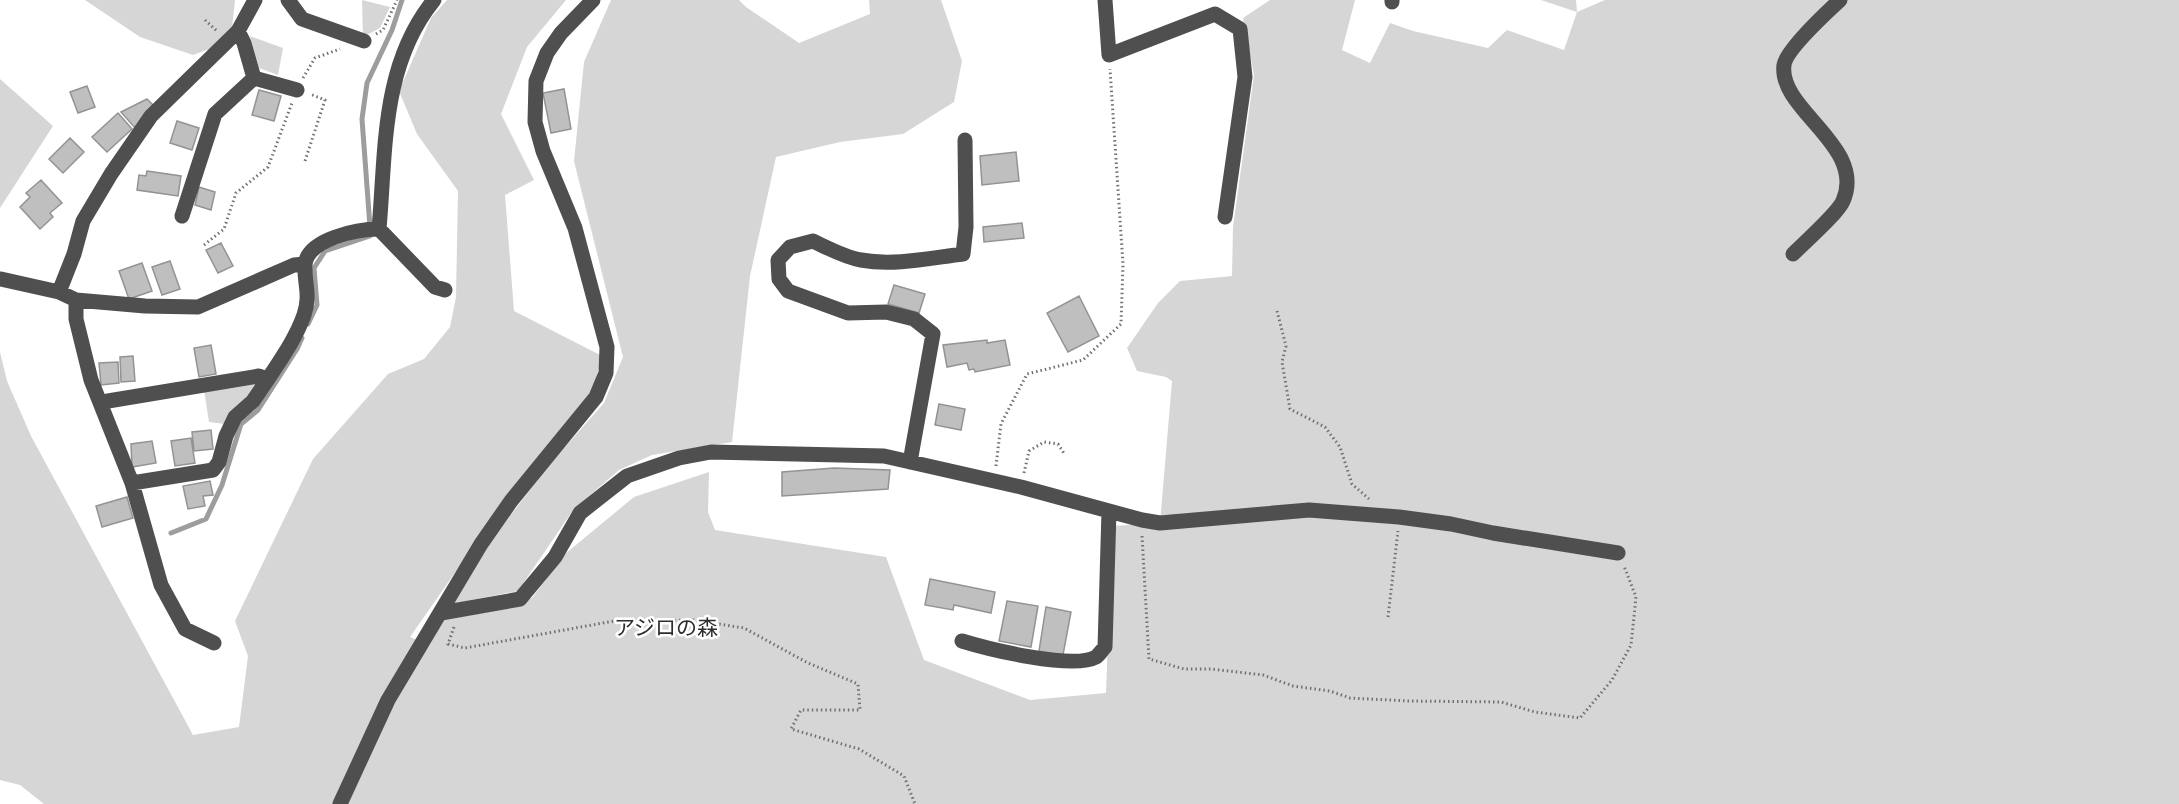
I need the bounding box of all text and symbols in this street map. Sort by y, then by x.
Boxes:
park label: アジロの森 [614,615,718,640]

